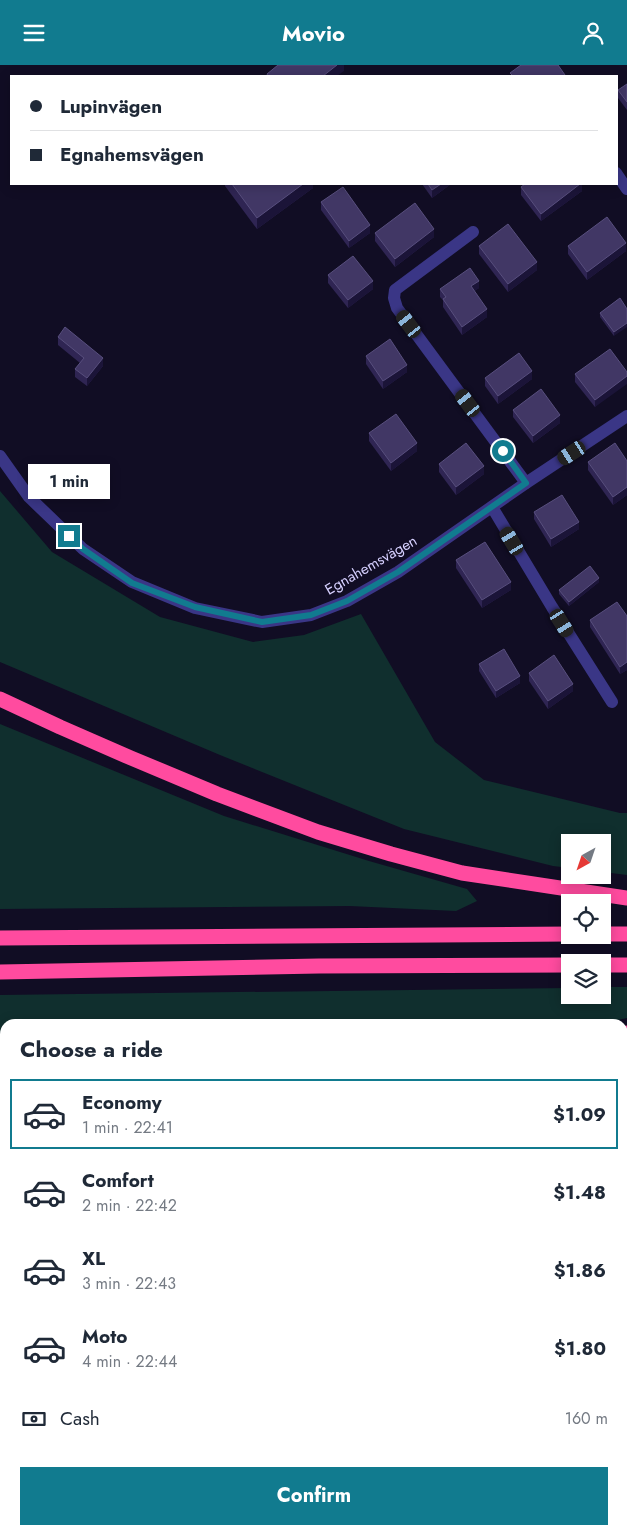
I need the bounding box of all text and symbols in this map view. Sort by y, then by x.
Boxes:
text: Movio [282,17,345,49]
icon: menu [20,19,48,47]
icon: person [579,19,607,47]
text: Lupinvägen [60,93,162,120]
text: Egnahemsvägen [60,141,204,168]
car [393,308,424,340]
car [452,387,483,419]
car [555,439,588,467]
route start [492,440,514,462]
callout: 1 min [28,463,110,499]
text: 1 min [49,470,89,493]
car [497,524,526,558]
route end [58,525,80,547]
street label: Egnahemsvägen [321,530,421,600]
car [547,606,576,640]
north arrow [561,834,611,884]
map controls [561,834,611,1004]
button: locate [561,894,611,944]
button: layers [561,954,611,1004]
text: Choose a ride [20,1033,163,1065]
text: Economy [82,1089,162,1116]
icon: car [22,1092,67,1137]
text: $1.09 [553,1101,606,1128]
text: 1 min · 22:41 [82,1116,173,1139]
text: Comfort [82,1167,154,1194]
icon: car [22,1170,67,1215]
text: $1.48 [553,1179,606,1206]
text: 2 min · 22:42 [82,1194,177,1217]
text: XL [82,1245,105,1272]
icon: car [22,1248,67,1293]
text: $1.86 [554,1257,606,1284]
text: 3 min · 22:43 [82,1272,176,1295]
text: Moto [82,1323,127,1350]
icon: car [22,1326,67,1371]
text: $1.80 [554,1335,606,1362]
text: 4 min · 22:44 [82,1350,177,1373]
icon: cash [20,1405,48,1433]
text: Cash [60,1405,100,1432]
text: 160 m [565,1407,608,1430]
button: Confirm [20,1467,608,1525]

